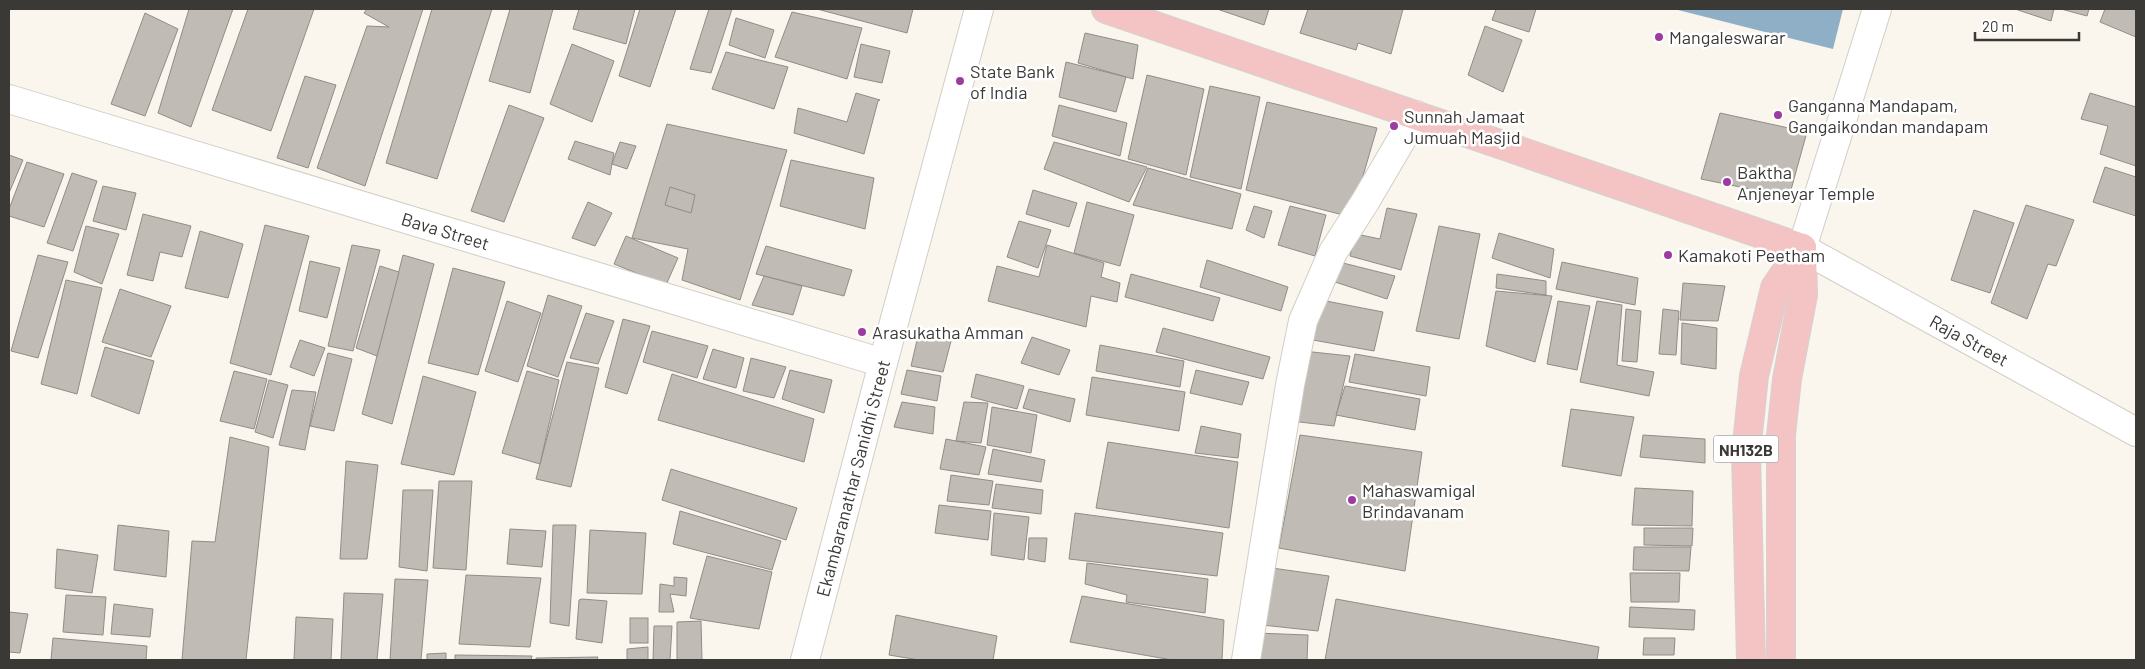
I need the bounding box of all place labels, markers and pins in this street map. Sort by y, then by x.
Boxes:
place label: Mangaleswarar [1669,26,1786,48]
marker: Mangaleswarar [1653,31,1665,43]
place label: State Bank of India [970,60,1055,103]
marker: State Bank of India [954,75,966,87]
place label: Ganganna Mandapam, Gangaikondan mandapam [1788,94,1988,137]
place label: Sunnah Jamaat Jumuah Masjid [1404,105,1525,148]
marker: Ganganna Mandapam, Gangaikondan mandapam [1772,109,1784,121]
marker: Sunnah Jamaat Jumuah Masjid [1388,120,1400,132]
place label: Baktha Anjeneyar Temple [1737,161,1875,204]
marker: Baktha Anjeneyar Temple [1721,176,1733,188]
place label: Kamakoti Peetham [1678,244,1825,266]
marker: Kamakoti Peetham [1662,249,1674,261]
place label: Arasukatha Amman [872,321,1024,343]
marker: Arasukatha Amman [856,326,868,338]
place label: Mahaswamigal Brindavanam [1362,479,1476,522]
marker: Mahaswamigal Brindavanam [1346,494,1358,506]

